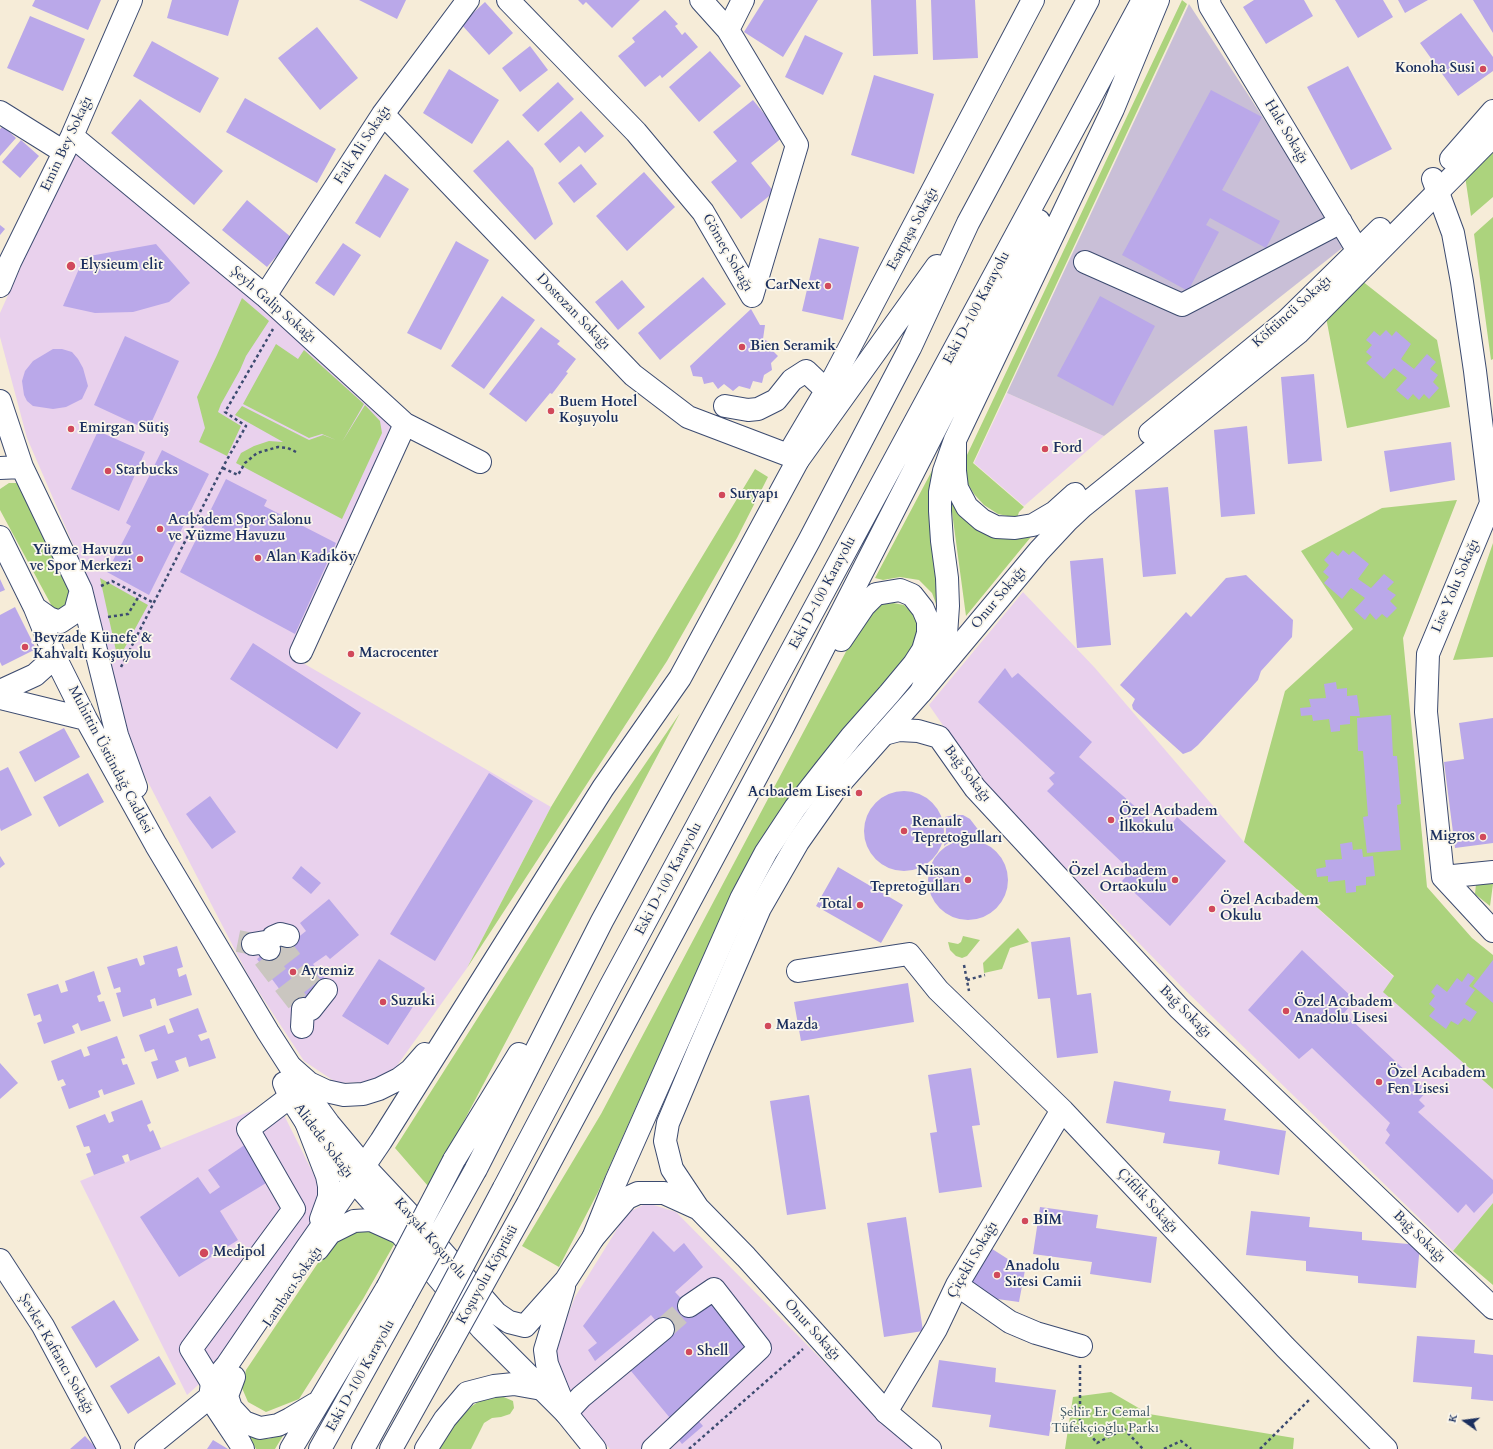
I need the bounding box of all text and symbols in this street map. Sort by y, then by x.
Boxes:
place label: Konoha Susi [1395,61,1475,77]
marker: Konoha Susi [1478,64,1488,74]
street label: Emin Bey Sokağı [38,94,96,194]
street label: Hale Sokağı [1260,97,1312,167]
street label: Faik Ali Sokağı [331,103,395,187]
street label: Esatpaşa Sokağı [884,185,942,273]
street label: Gömeç Sokağı [698,211,756,295]
street label: Eski D-100 Karayolu [940,249,1014,367]
place label: Elysieum elit [80,258,163,274]
marker: Elysieum elit [65,260,77,272]
street label: Şeyh Galip Sokağı [227,263,319,347]
street label: Dostozan Sokağı [532,270,614,354]
street label: Köftüncü Sokağı [1249,272,1335,352]
place label: CarNext [765,278,820,294]
marker: CarNext [823,281,833,291]
place label: Bien Seramik [750,339,836,355]
marker: Bien Seramik [737,342,747,352]
place label: Buem Hotel Koşuyolu [559,395,637,428]
marker: Buem Hotel Koşuyolu [546,406,556,416]
place label: Emirgan Sütiş [79,421,169,437]
marker: Emirgan Sütiş [66,424,76,434]
place label: Ford [1053,441,1082,457]
marker: Ford [1040,444,1050,454]
place label: Starbucks [116,463,178,479]
marker: Starbucks [103,466,113,476]
place label: Suryapı [730,487,778,503]
marker: Suryapı [717,490,727,500]
place label: Acıbadem Spor Salonu ve Yüzme Havuzu [168,513,312,546]
marker: Acıbadem Spor Salonu ve Yüzme Havuzu [155,524,165,534]
street label: Eski D-100 Karayolu [786,534,860,652]
street label: Lise Yolu Sokağı [1429,537,1483,635]
place label: Yüzme Havuzu ve Spor Merkezi [30,543,132,576]
place label: Alan Kadıköy [266,550,356,566]
marker: Alan Kadıköy [253,553,263,563]
marker: Yüzme Havuzu ve Spor Merkezi [135,554,145,564]
street label: Onur Sokağı [968,563,1030,633]
place label: Beyzade Künefe & Kahvaltı Koşuyolu [33,631,152,664]
marker: Beyzade Künefe & Kahvaltı Koşuyolu [20,642,30,652]
place label: Macrocenter [359,646,438,662]
marker: Macrocenter [346,649,356,659]
street label: Muhittin Üstündağ Caddesi [64,683,156,837]
street label: Bağ Sokağı [940,742,994,806]
place label: Acıbadem Lisesi [748,785,851,801]
marker: Acıbadem Lisesi [854,788,864,798]
place label: Özel Acıbadem İlkokulu [1119,804,1218,836]
place label: Renault Tepretoğulları [912,815,1002,848]
marker: Özel Acıbadem İlkokulu [1106,815,1116,825]
street label: Eski D-100 Karayolu [632,820,706,938]
marker: Renault Tepretoğulları [899,826,909,836]
place label: Migros [1430,829,1475,845]
marker: Migros [1478,832,1488,842]
place label: Nissan Tepretoğulları [870,864,960,896]
place label: Özel Acıbadem Ortaokulu [1068,864,1167,896]
marker: Nissan Tepretoğulları [963,875,973,885]
marker: Özel Acıbadem Ortaokulu [1170,875,1180,885]
place label: Özel Acıbadem Okulu [1220,893,1319,926]
place label: Total [819,897,852,913]
marker: Total [855,900,865,910]
marker: Özel Acıbadem Okulu [1207,904,1217,914]
place label: Aytemiz [301,964,354,980]
marker: Aytemiz [288,967,298,977]
street label: Bağ Sokağı [1155,982,1215,1042]
place label: Suzuki [391,994,435,1010]
place label: Özel Acıbadem Anadolu Lisesi [1294,995,1393,1028]
marker: Suzuki [378,997,388,1007]
marker: Özel Acıbadem Anadolu Lisesi [1281,1006,1291,1016]
place label: Mazda [776,1018,818,1034]
marker: Mazda [763,1021,773,1031]
place label: Özel Acıbadem Fen Lisesi [1387,1066,1486,1098]
marker: Özel Acıbadem Fen Lisesi [1374,1077,1384,1087]
street label: Alidede Sokağı [290,1101,356,1181]
street label: Çiftlik Sokağı [1113,1165,1181,1237]
street label: Kavşak Koşuyolu [390,1195,470,1283]
street label: Bağ Sokağı [1389,1208,1449,1266]
place label: BİM [1033,1213,1062,1229]
marker: BİM [1020,1216,1030,1226]
street label: Çiçekli Sokağı [944,1219,1002,1301]
street label: Koşuyolu Köprüsü [454,1222,522,1328]
street label: Lambacı Sokağı [260,1243,326,1331]
place label: Medipol [213,1245,265,1261]
marker: Medipol [198,1247,210,1259]
place label: Anadolu Sitesi Camii [1005,1259,1082,1292]
marker: Anadolu Sitesi Camii [992,1270,1002,1280]
street label: Şevket Kaftancı Sokağı [15,1291,97,1417]
street label: Onur Sokağı [780,1296,844,1364]
street label: Eski D-100 Karayolu [323,1317,399,1435]
place label: Shell [697,1344,728,1360]
marker: Shell [684,1347,694,1357]
north arrow [1445,1401,1485,1441]
park label: Şehir Er Cemal Tüfekçioğlu Parkı [1051,1405,1159,1438]
text: K [1445,1412,1461,1424]

